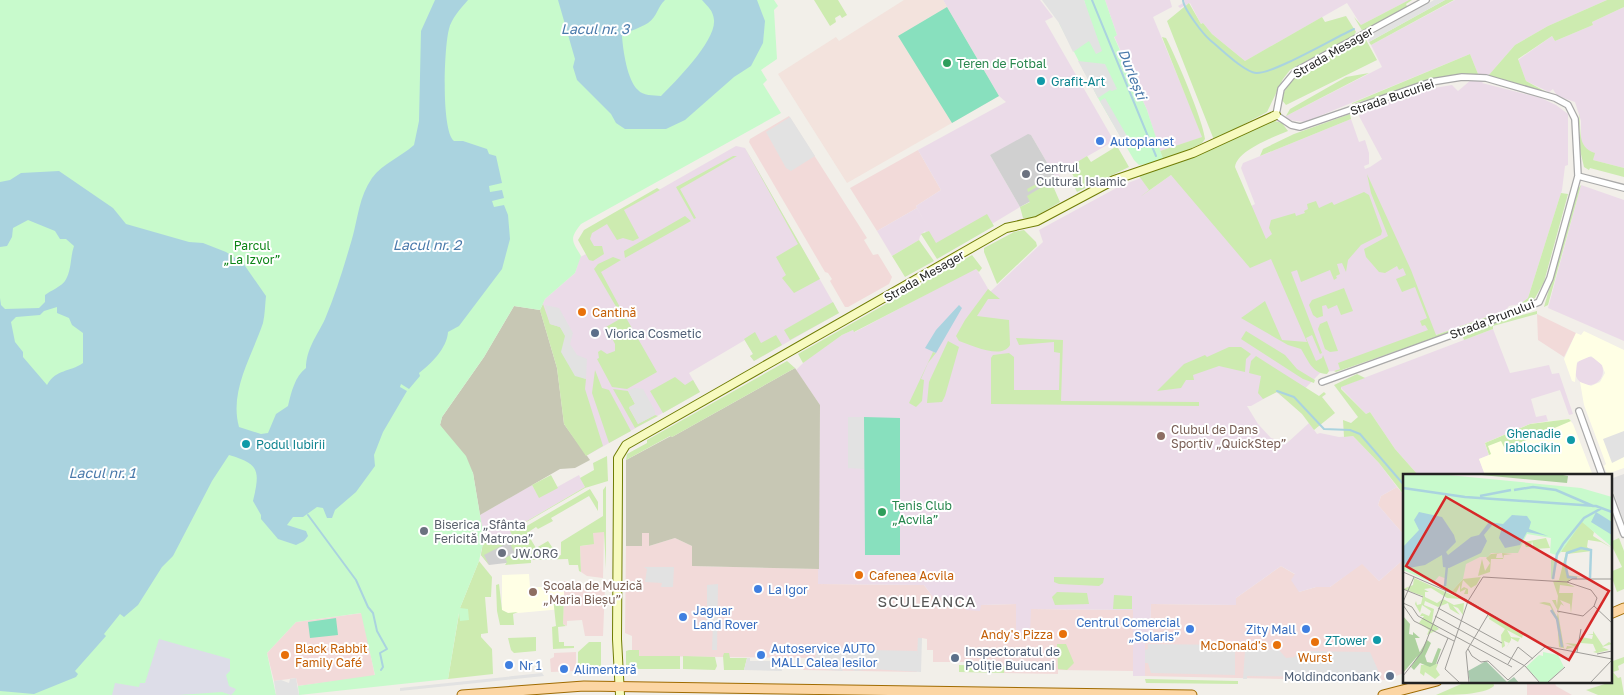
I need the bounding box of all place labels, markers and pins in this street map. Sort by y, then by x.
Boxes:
place label: Teren de Fotbal [957,56,1047,71]
marker: Teren de Fotbal [941,57,953,69]
place label: Grafit-Art [1051,74,1105,89]
marker: Grafit-Art [1035,75,1047,87]
place label: Autoplanet [1110,134,1174,149]
marker: Autoplanet [1094,135,1106,147]
place label: Centrul Cultural Islamic [1036,160,1127,189]
marker: Centrul Cultural Islamic [1020,168,1032,180]
place label: Cantină [592,305,636,320]
marker: Cantină [576,306,588,318]
place label: Viorica Cosmetic [605,326,702,341]
marker: Viorica Cosmetic [589,327,601,339]
place label: Clubul de Dans Sportiv „QuickStep” [1171,422,1287,451]
place label: Ghenadie Iablocikin [1505,426,1561,455]
marker: Clubul de Dans Sportiv „QuickStep” [1155,430,1167,442]
marker: Ghenadie Iablocikin [1565,434,1577,446]
place label: Podul Iubirii [256,437,325,452]
marker: Podul Iubirii [240,438,252,450]
place label: Tenis Club „Acvila” [892,498,952,527]
marker: Tenis Club „Acvila” [876,506,888,518]
place label: Biserica „Sfânta Fericită Matrona” [434,517,534,546]
marker: Biserica „Sfânta Fericită Matrona” [418,525,430,537]
place label: JW.ORG [512,546,558,561]
marker: JW.ORG [496,547,508,559]
place label: Cafenea Acvila [869,568,954,583]
marker: Cafenea Acvila [853,569,865,581]
place label: Școala de Muzică „Maria Bieșu” [543,578,642,607]
place label: La Igor [768,582,808,597]
marker: La Igor [752,583,764,595]
marker: Școala de Muzică „Maria Bieșu” [527,586,539,598]
place label: Jaguar Land Rover [693,603,758,632]
marker: Jaguar Land Rover [677,611,689,623]
place label: Centrul Comercial „Solaris” [1076,615,1180,644]
place label: Zity Mall [1246,622,1296,637]
marker: Centrul Comercial „Solaris” [1184,623,1196,635]
marker: Zity Mall [1300,623,1312,635]
place label: Andy's Pizza [981,627,1053,642]
marker: Andy's Pizza [1057,628,1069,640]
place label: ZTower [1325,633,1367,648]
marker: ZTower [1371,634,1383,646]
marker: Wurst [1309,636,1321,648]
place label: McDonald's [1200,638,1267,653]
marker: McDonald's [1271,639,1283,651]
place label: Black Rabbit Family Café [295,641,368,670]
place label: Autoservice AUTO MALL Calea Iesilor [771,641,878,670]
place label: Inspectoratul de Poliție Buiucani [965,644,1060,673]
marker: Black Rabbit Family Café [279,649,291,661]
marker: Autoservice AUTO MALL Calea Iesilor [755,649,767,661]
place label: Wurst [1298,650,1332,665]
marker: Inspectoratul de Poliție Buiucani [949,652,961,664]
place label: Nr 1 [519,658,542,673]
marker: Nr 1 [503,659,515,671]
place label: Alimentară [574,662,637,677]
marker: Alimentară [558,663,570,675]
place label: Moldindconbank [1284,669,1380,684]
marker: Moldindconbank [1384,670,1396,682]

